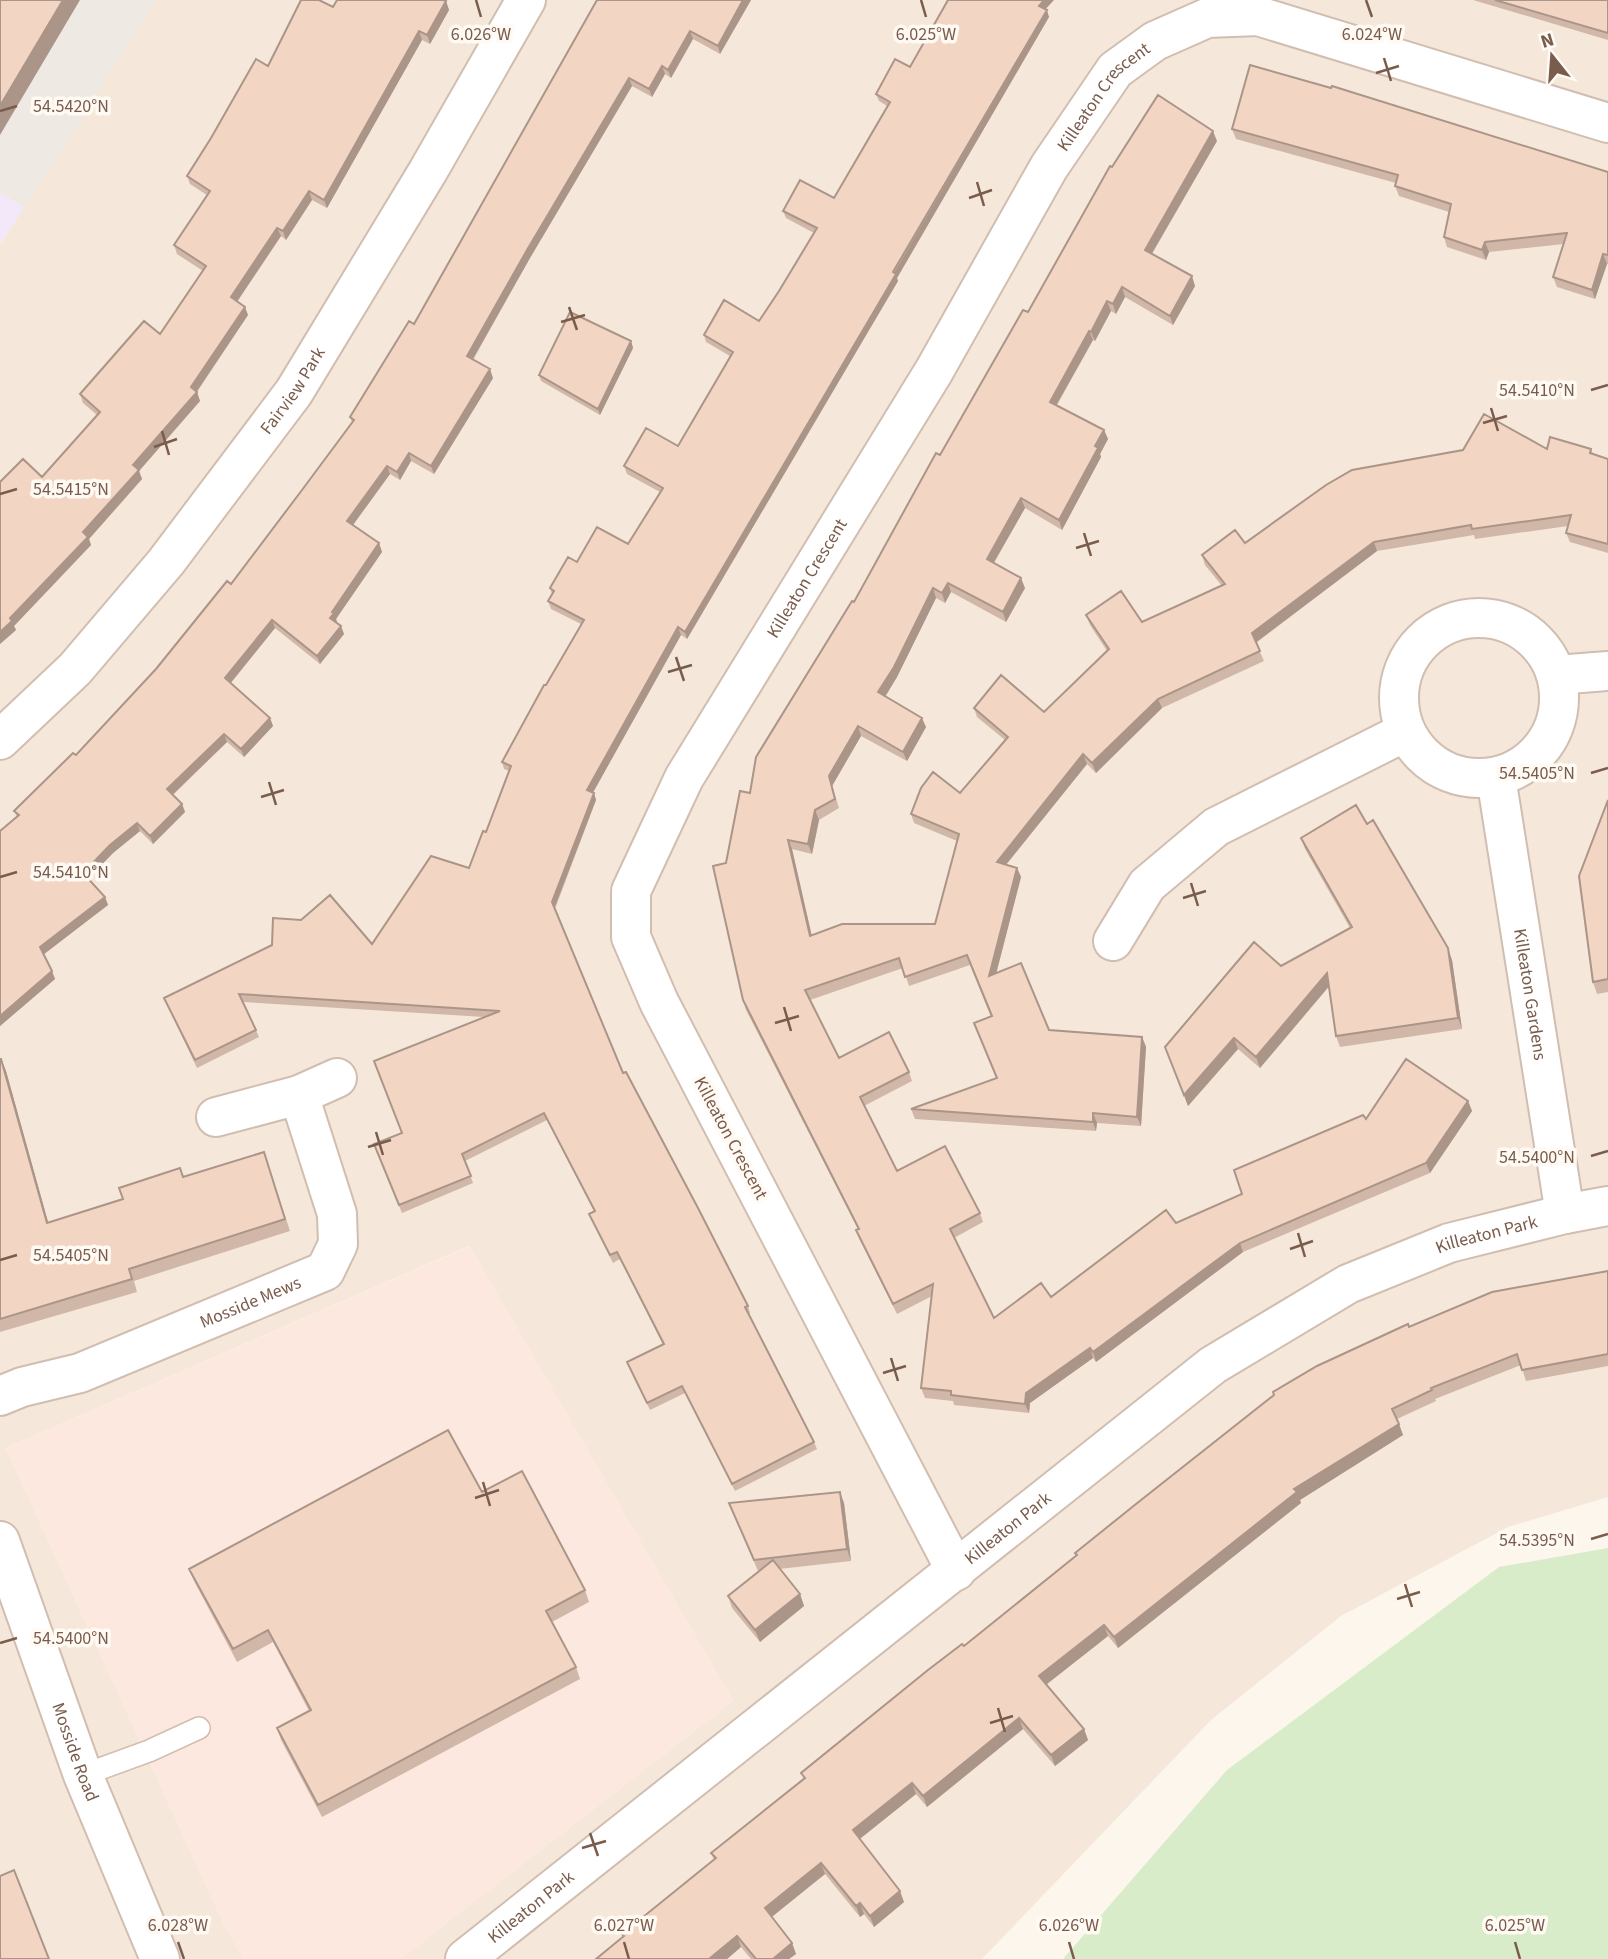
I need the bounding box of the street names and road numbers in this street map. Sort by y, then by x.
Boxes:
street label: Killeaton Crescent [1051,37,1155,156]
street label: Fairview Park [254,342,331,440]
street label: Killeaton Crescent [761,514,853,643]
street label: Killeaton Gardens [1507,927,1553,1062]
street label: Killeaton Crescent [688,1072,774,1204]
street label: Killeaton Park [1432,1209,1540,1260]
street label: Mosside Mews [196,1270,305,1335]
street label: Killeaton Park [959,1486,1057,1571]
street label: Mosside Road [45,1699,105,1805]
street label: Killeaton Park [482,1865,580,1949]

